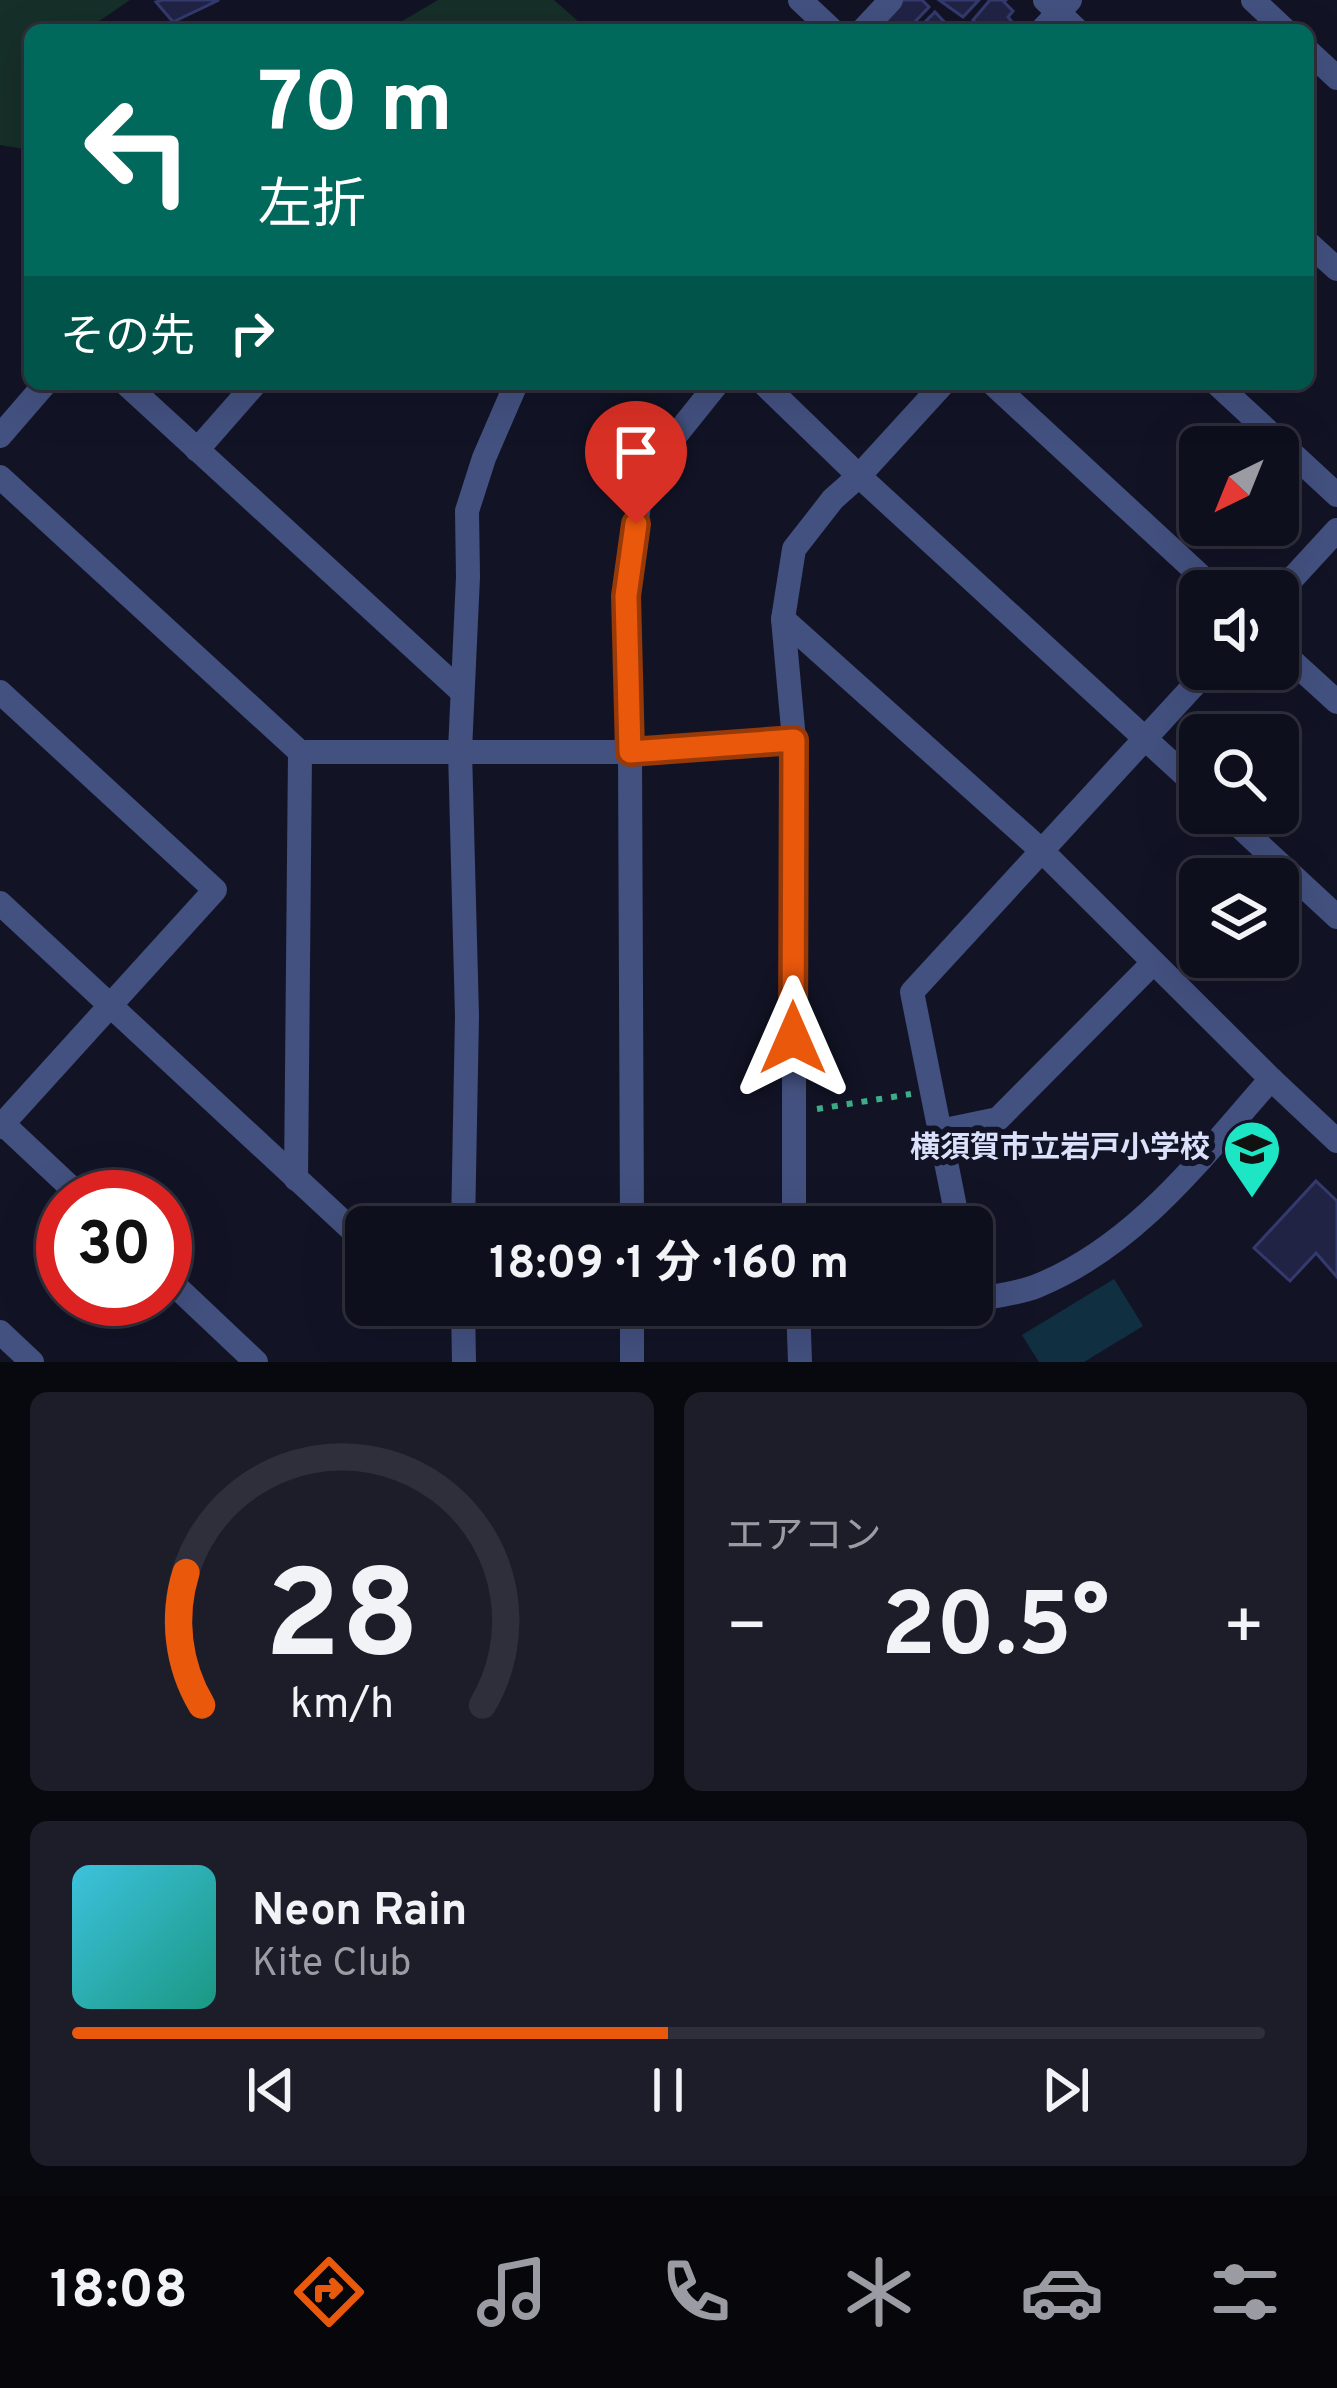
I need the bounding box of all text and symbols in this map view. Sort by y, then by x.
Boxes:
text: 70 m [258,55,453,161]
icon: left [60,72,216,228]
text: 左折 [258,174,366,243]
icon: right [219,300,285,366]
text: その先 [60,311,195,368]
pin [585,401,687,524]
icon: arrive [603,419,669,485]
north arrow [1179,426,1299,546]
map controls [1179,426,1299,978]
button: sound [1179,570,1299,690]
button: search [1179,714,1299,834]
button: layers [1179,858,1299,978]
position arrow [730,975,856,1101]
school or university icon: 横須賀市立岩戸小学校 [1221,1118,1283,1200]
place label: 横須賀市立岩戸小学校 [910,1131,1210,1168]
speed limit sign: 30 [36,1170,192,1326]
text: 18:09 · 1 分 · 160 m [489,1237,849,1294]
text: エアコン [726,1514,882,1563]
text: 28 [264,1544,419,1702]
text: 20.5° [881,1574,1110,1687]
text: − [726,1589,768,1672]
text: + [1222,1589,1265,1672]
text: km/h [290,1678,394,1732]
text: Neon Rain [252,1884,468,1941]
text: Kite Club [252,1941,411,1990]
icon: previous [238,2057,304,2123]
icon: pause [635,2057,701,2123]
icon: next [1033,2057,1099,2123]
icon: directions [287,2250,371,2334]
icon: music [470,2250,554,2334]
icon: phone [654,2250,738,2334]
icon: climate [837,2250,921,2334]
icon: car [1020,2250,1104,2334]
icon: filters [1203,2250,1287,2334]
text: 18:08 [50,2258,188,2327]

